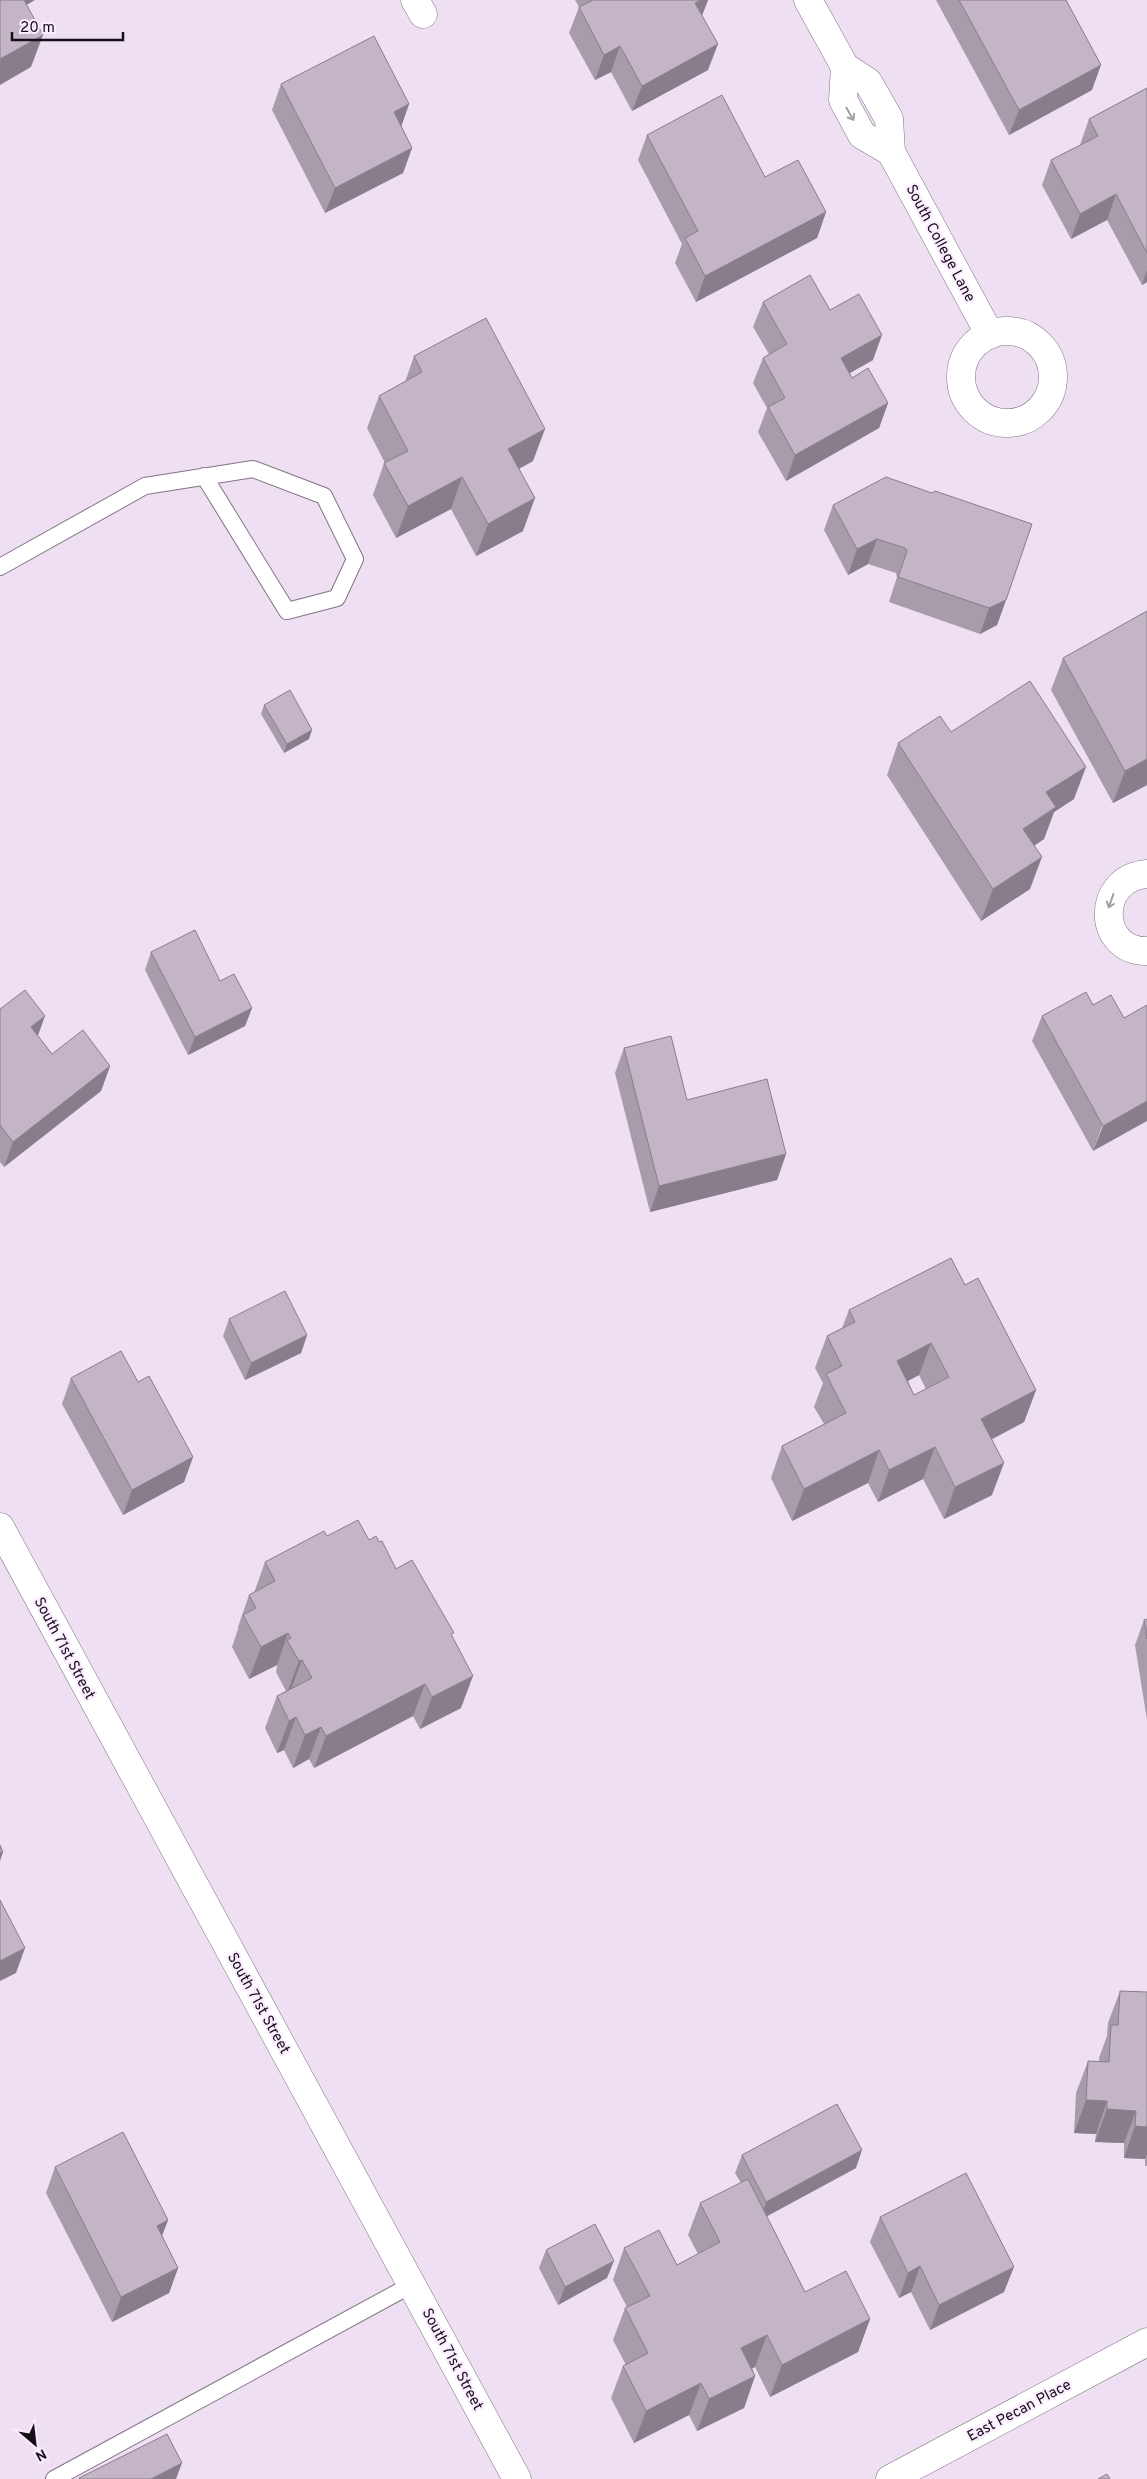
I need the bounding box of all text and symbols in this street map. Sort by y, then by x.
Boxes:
scale bar [12,10,124,42]
text: 20 m [20,19,55,38]
one-way arrow [846,106,856,120]
street label: South College Lane [901,182,979,306]
one-way arrow [1106,893,1115,908]
street label: South 71st Street [29,1594,99,1703]
street label: South 71st Street [222,1950,293,2058]
street label: South 71st Street [417,2305,487,2414]
street label: East Pecan Place [964,2376,1075,2447]
north arrow [10,2419,60,2469]
text: N [32,2444,49,2464]

